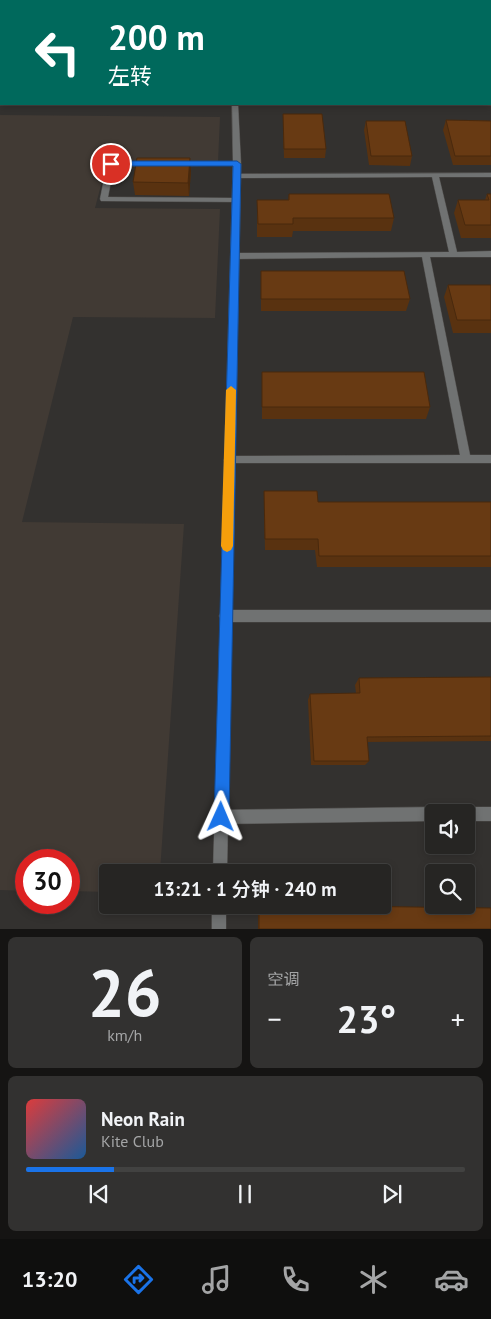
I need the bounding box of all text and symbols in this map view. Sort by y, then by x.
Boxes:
text: 200 m [108,14,205,60]
icon: left [25,20,90,85]
text: 左转 [108,62,152,90]
pin [90,143,132,185]
icon: arrive [97,150,125,178]
position arrow [194,790,246,842]
map controls [425,804,475,914]
button: sound [425,804,475,854]
speed limit sign: 30 [15,849,80,914]
button: search [425,864,475,914]
text: 13:21 · 1 分钟 · 240 m [153,877,337,901]
text: 26 [88,950,162,1034]
text: 空调 [268,969,300,989]
text: 23° [336,994,396,1043]
text: − [268,1000,282,1037]
text: + [451,1000,465,1037]
text: km/h [107,1025,142,1045]
text: Neon Rain [101,1107,185,1131]
text: Kite Club [101,1131,164,1151]
icon: previous [85,1180,113,1208]
icon: pause [231,1180,259,1208]
icon: next [378,1180,406,1208]
icon: directions [121,1262,156,1297]
icon: music [199,1262,234,1297]
icon: phone [278,1262,313,1297]
icon: climate [356,1262,391,1297]
icon: car [434,1262,469,1297]
text: 13:20 [22,1265,78,1293]

